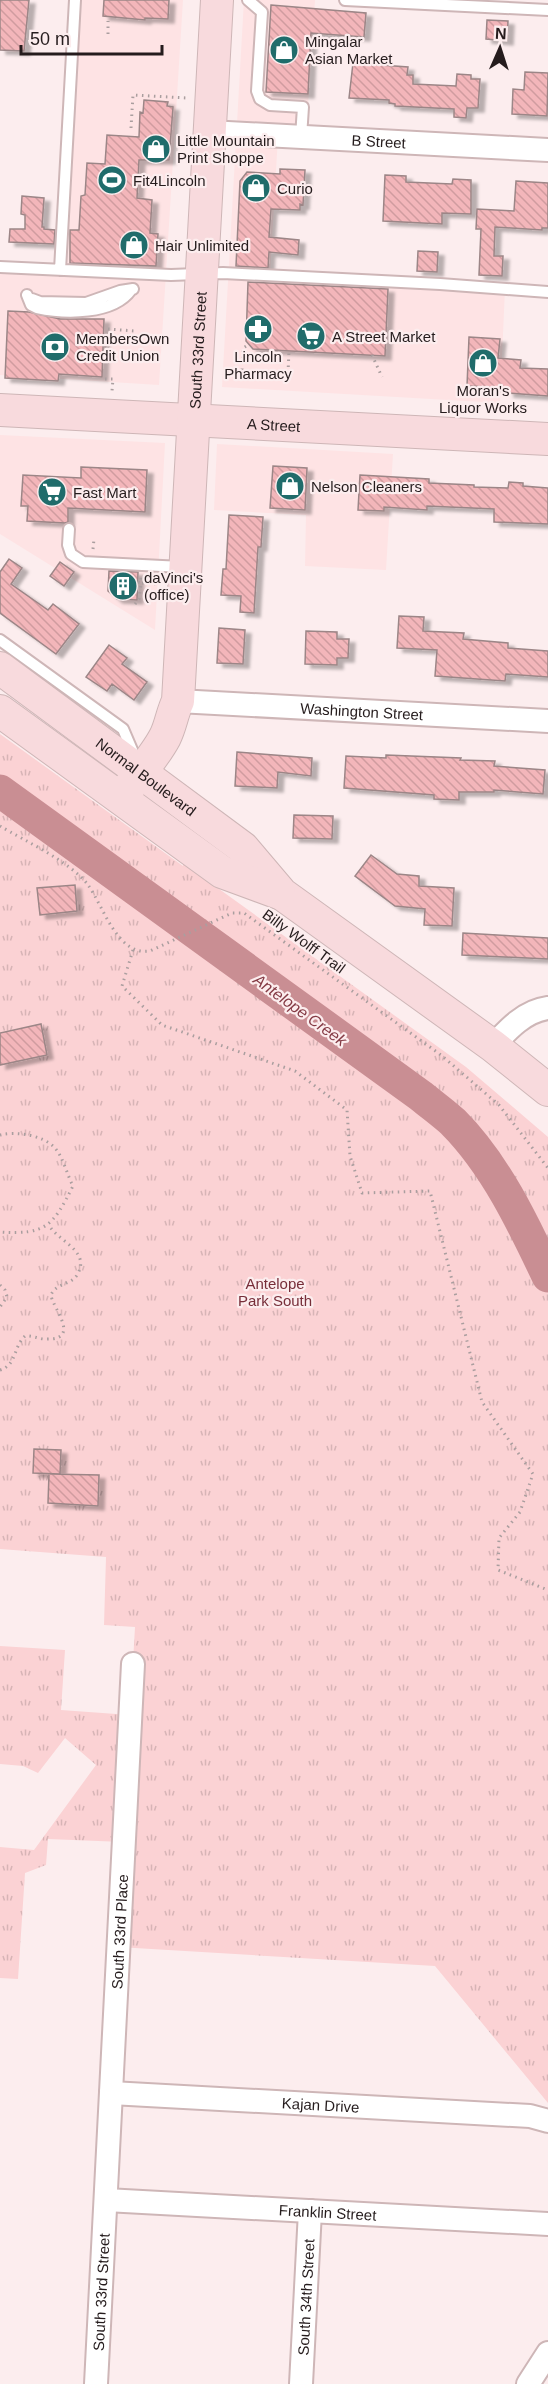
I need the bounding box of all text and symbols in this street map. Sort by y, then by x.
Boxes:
scale bar [21,18,162,56]
north arrow [470,18,530,78]
text: N [495,25,507,42]
text: 50 m [30,29,70,49]
place label: Mingalar Asian Market [305,33,393,67]
shop icon: Mingalar Asian Market [268,34,300,66]
street label: B Street [351,131,407,151]
place label: Little Mountain Print Shoppe [177,132,275,166]
shop icon: Little Mountain Print Shoppe [140,133,172,165]
sports icon: Fit4Lincoln [96,164,128,196]
place label: Fit4Lincoln [133,172,206,189]
shop icon: Curio [240,172,272,204]
place label: Curio [277,180,313,197]
shop icon: Hair Unlimited [118,229,150,261]
place label: Hair Unlimited [155,237,249,254]
street label: South 33rd Street [186,290,209,409]
pharmacy icon: Lincoln Pharmacy [242,313,274,345]
supermarket icon: A Street Market [295,320,327,352]
place label: A Street Market [332,328,436,345]
place label: MembersOwn Credit Union [76,330,169,364]
bank icon: MembersOwn Credit Union [39,331,71,363]
shop icon: Moran's Liquor Works [467,347,499,379]
place label: Lincoln Pharmacy [224,348,292,382]
place label: Moran's Liquor Works [439,382,527,416]
street label: A Street [247,415,302,434]
shop icon: Nelson Cleaners [274,470,306,502]
supermarket icon: Fast Mart [36,476,68,508]
place label: Nelson Cleaners [311,478,422,495]
place label: Fast Mart [73,484,137,501]
place label: daVinci's (office) [144,569,203,603]
building icon: daVinci's (office) [107,570,139,602]
street label: Washington Street [300,699,424,723]
street label: Normal Boulevard [93,734,200,819]
street label: Billy Wolff Trail [259,905,349,977]
water label: Antelope Creek [250,970,350,1050]
park label: Antelope Park South [238,1275,312,1309]
street label: South 33rd Place [108,1874,131,1990]
street label: Kajan Drive [281,2094,360,2115]
street label: Franklin Street [278,2201,378,2223]
street label: South 33rd Street [89,2232,112,2351]
street label: South 34th Street [294,2238,317,2356]

